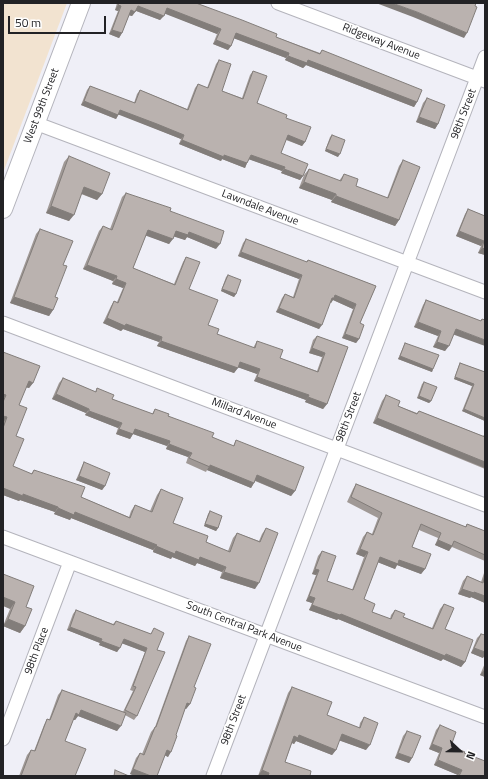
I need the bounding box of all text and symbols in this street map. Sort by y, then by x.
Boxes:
scale bar [10,8,108,34]
text: 50 m [15,13,41,32]
street label: Ridgeway Avenue [340,21,422,63]
street label: West 99th Street [22,67,62,145]
street label: 98th Street [448,87,480,141]
street label: Lawndale Avenue [220,187,300,229]
street label: 98th Street [333,390,365,444]
street label: Millard Avenue [210,396,278,432]
street label: South Central Park Avenue [184,599,304,655]
street label: 98th Place [22,626,52,676]
street label: 98th Street [218,693,250,747]
north arrow [440,731,480,771]
text: N [462,749,480,762]

